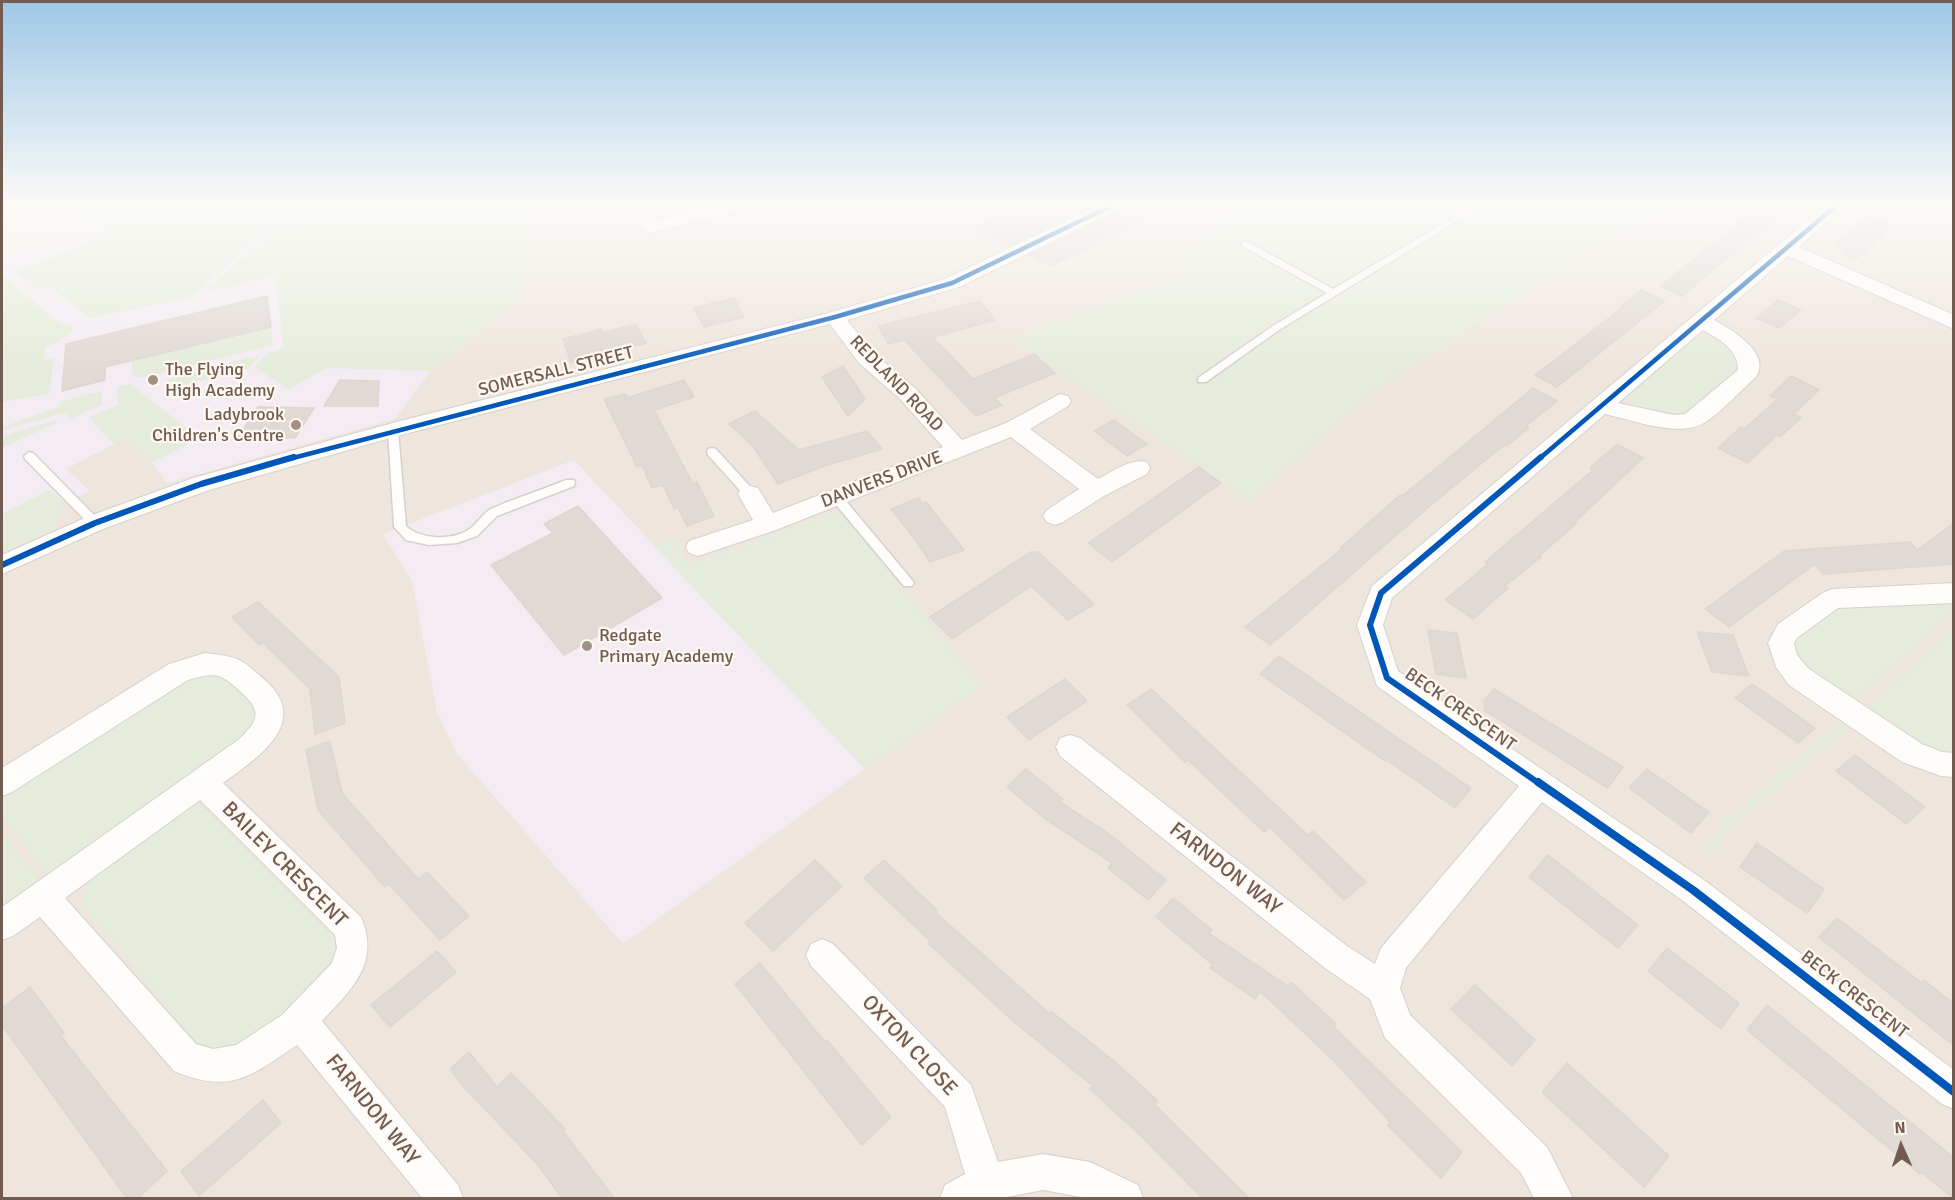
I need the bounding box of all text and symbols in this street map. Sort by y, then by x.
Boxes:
street label: REDLAND ROAD [845,331,947,437]
street label: SOMERSALL STREET [476,342,636,402]
place label: The Flying High Academy [165,359,275,401]
marker: The Flying High Academy [146,373,160,387]
place label: Ladybrook Children's Centre [152,404,284,446]
marker: Ladybrook Children's Centre [289,418,303,432]
street label: DANVERS DRIVE [818,447,946,513]
place label: Redgate Primary Academy [599,625,733,668]
marker: Redgate Primary Academy [580,639,594,653]
street label: BECK CRESCENT [1400,664,1520,756]
street label: BAILEY CRESCENT [216,797,352,933]
street label: FARNDON WAY [1164,817,1286,921]
street label: BECK CRESCENT [1796,946,1912,1044]
street label: OXTON CLOSE [856,990,962,1102]
street label: FARNDON WAY [320,1050,424,1170]
north arrow [1871,1116,1931,1176]
text: N [1894,1118,1906,1138]

